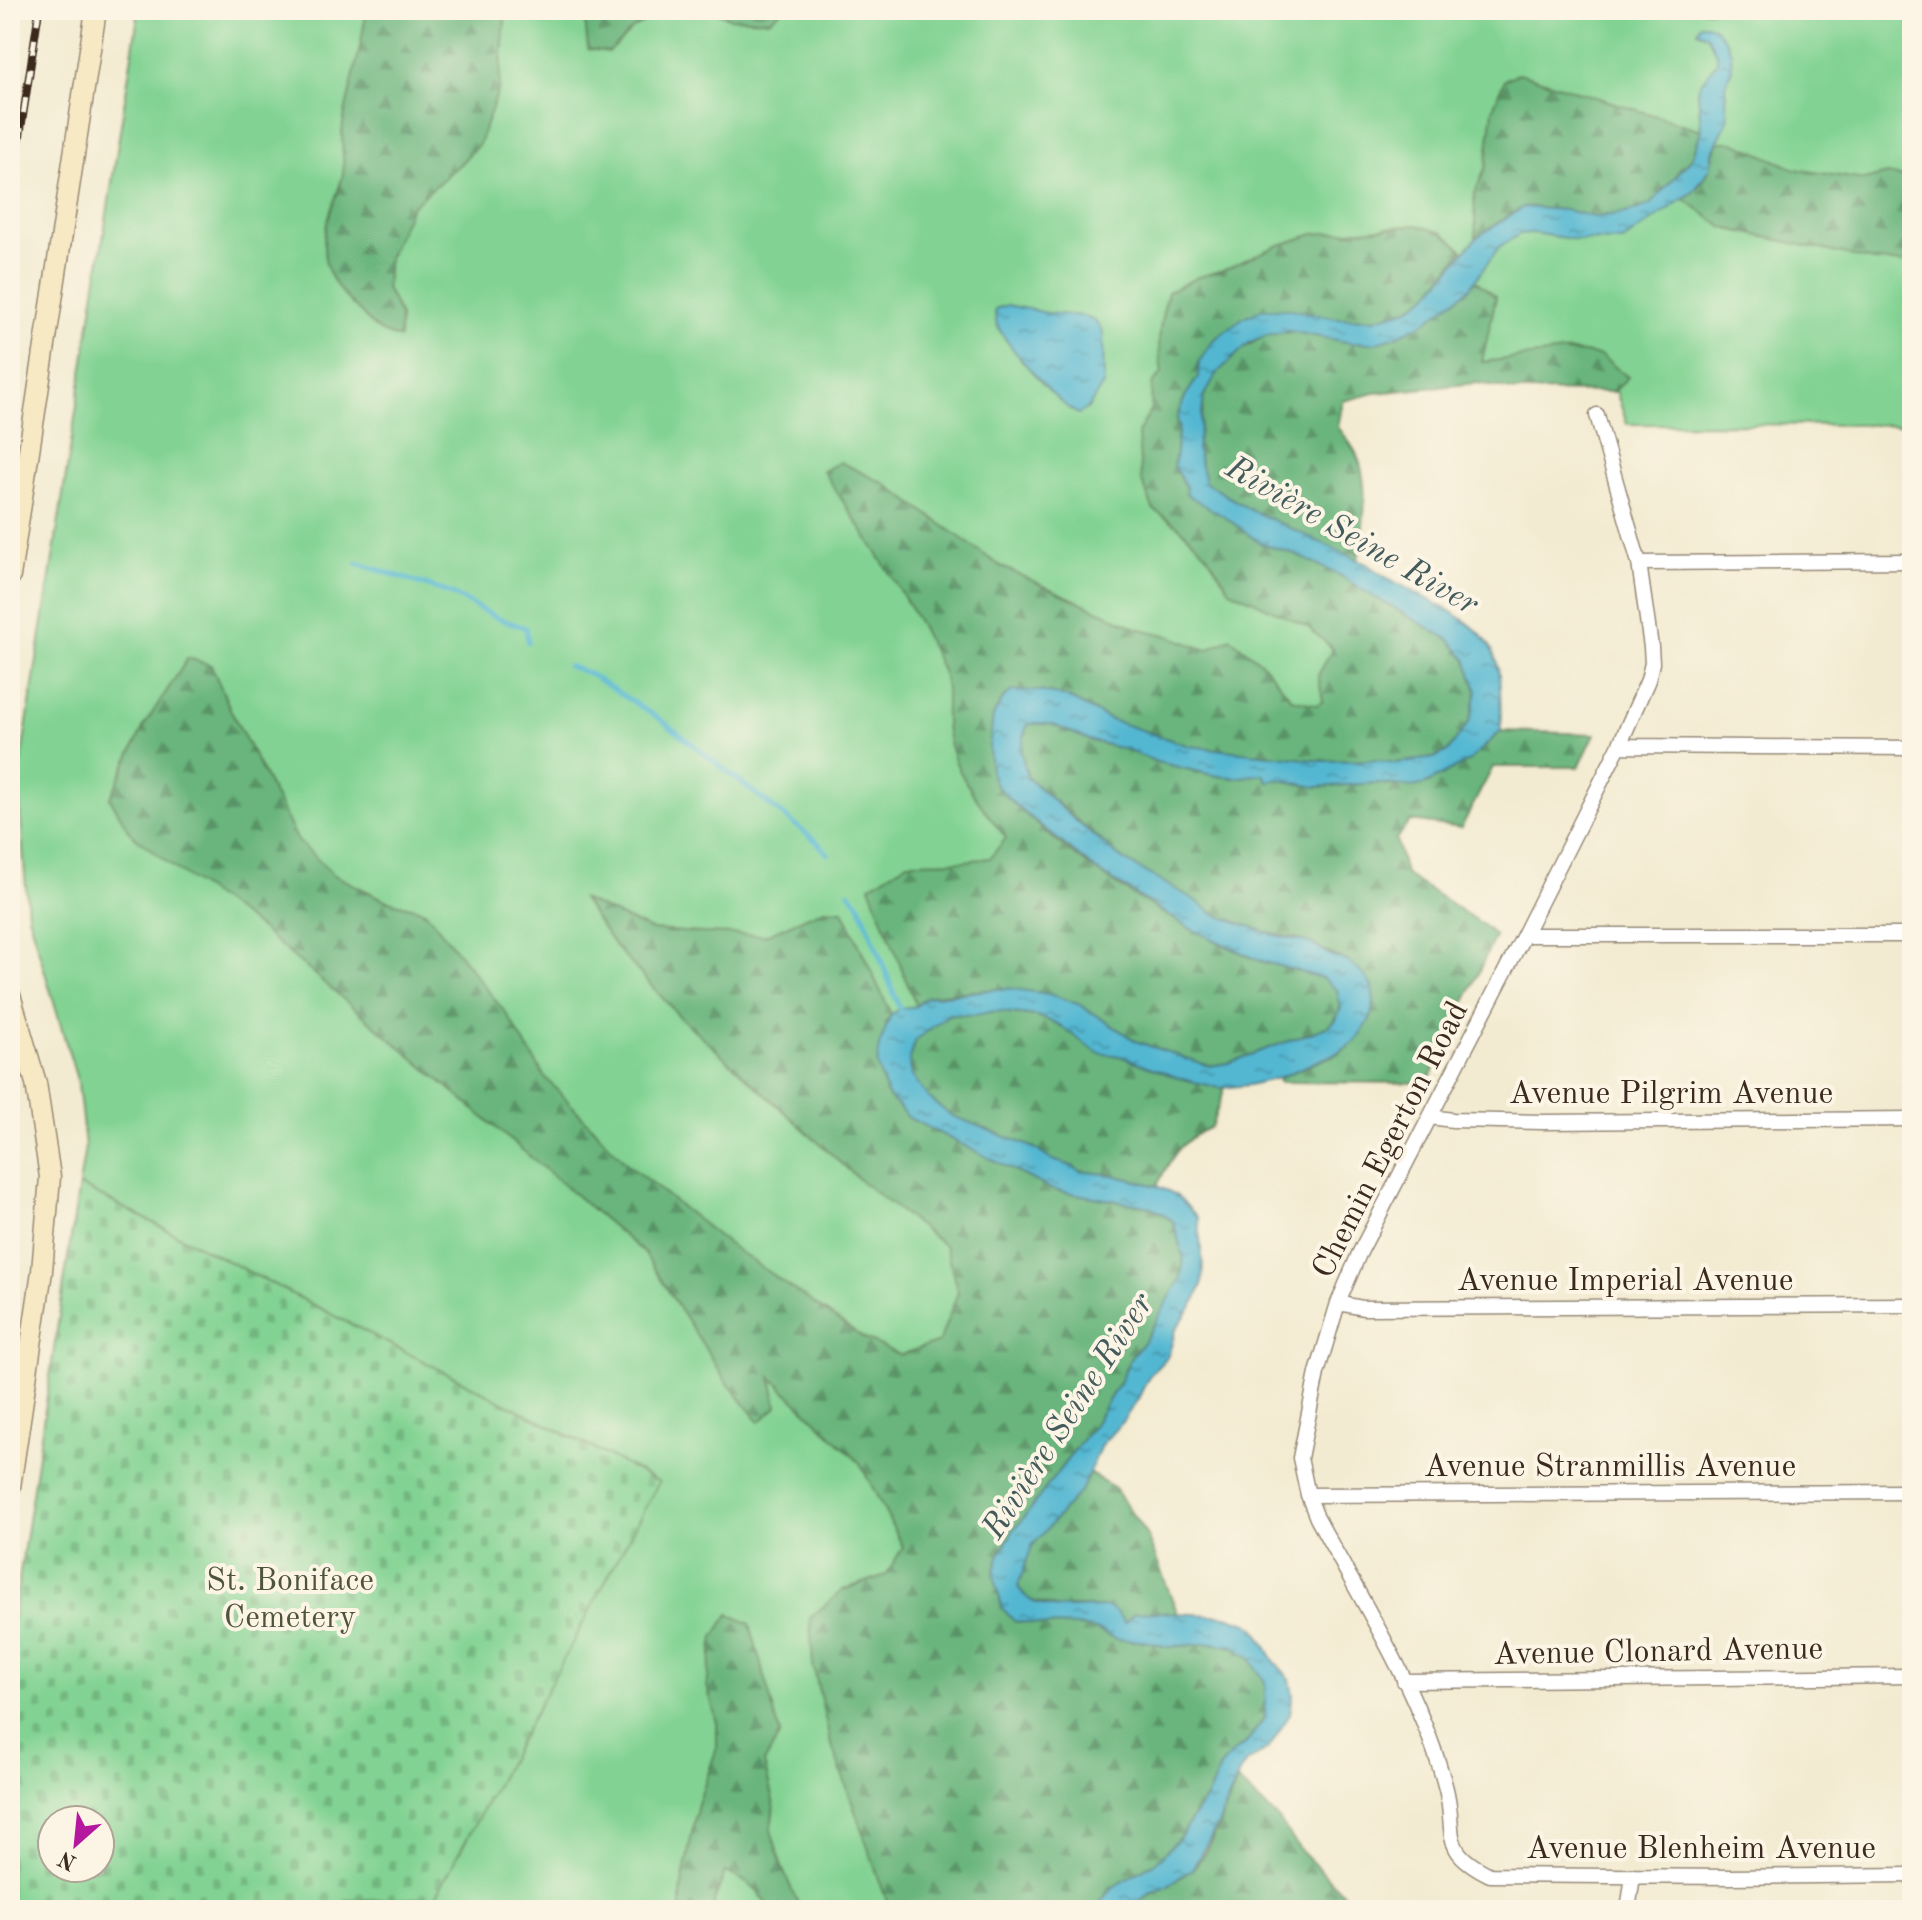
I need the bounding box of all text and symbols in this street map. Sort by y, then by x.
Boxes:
water label: Rivière Seine River [1219,450,1485,623]
street label: Chemin Egerton Road [1308,997,1475,1284]
street label: Avenue Pilgrim Avenue [1509,1079,1833,1111]
street label: Avenue Imperial Avenue [1457,1266,1793,1298]
water label: Rivière Seine River [976,1287,1161,1546]
street label: Avenue Stranmillis Avenue [1424,1452,1796,1484]
park label: St. Boniface Cemetery [206,1566,374,1635]
street label: Avenue Clonard Avenue [1493,1634,1823,1672]
north arrow [36,1804,116,1884]
street label: Avenue Blenheim Avenue [1526,1834,1876,1866]
text: N [55,1846,80,1874]

